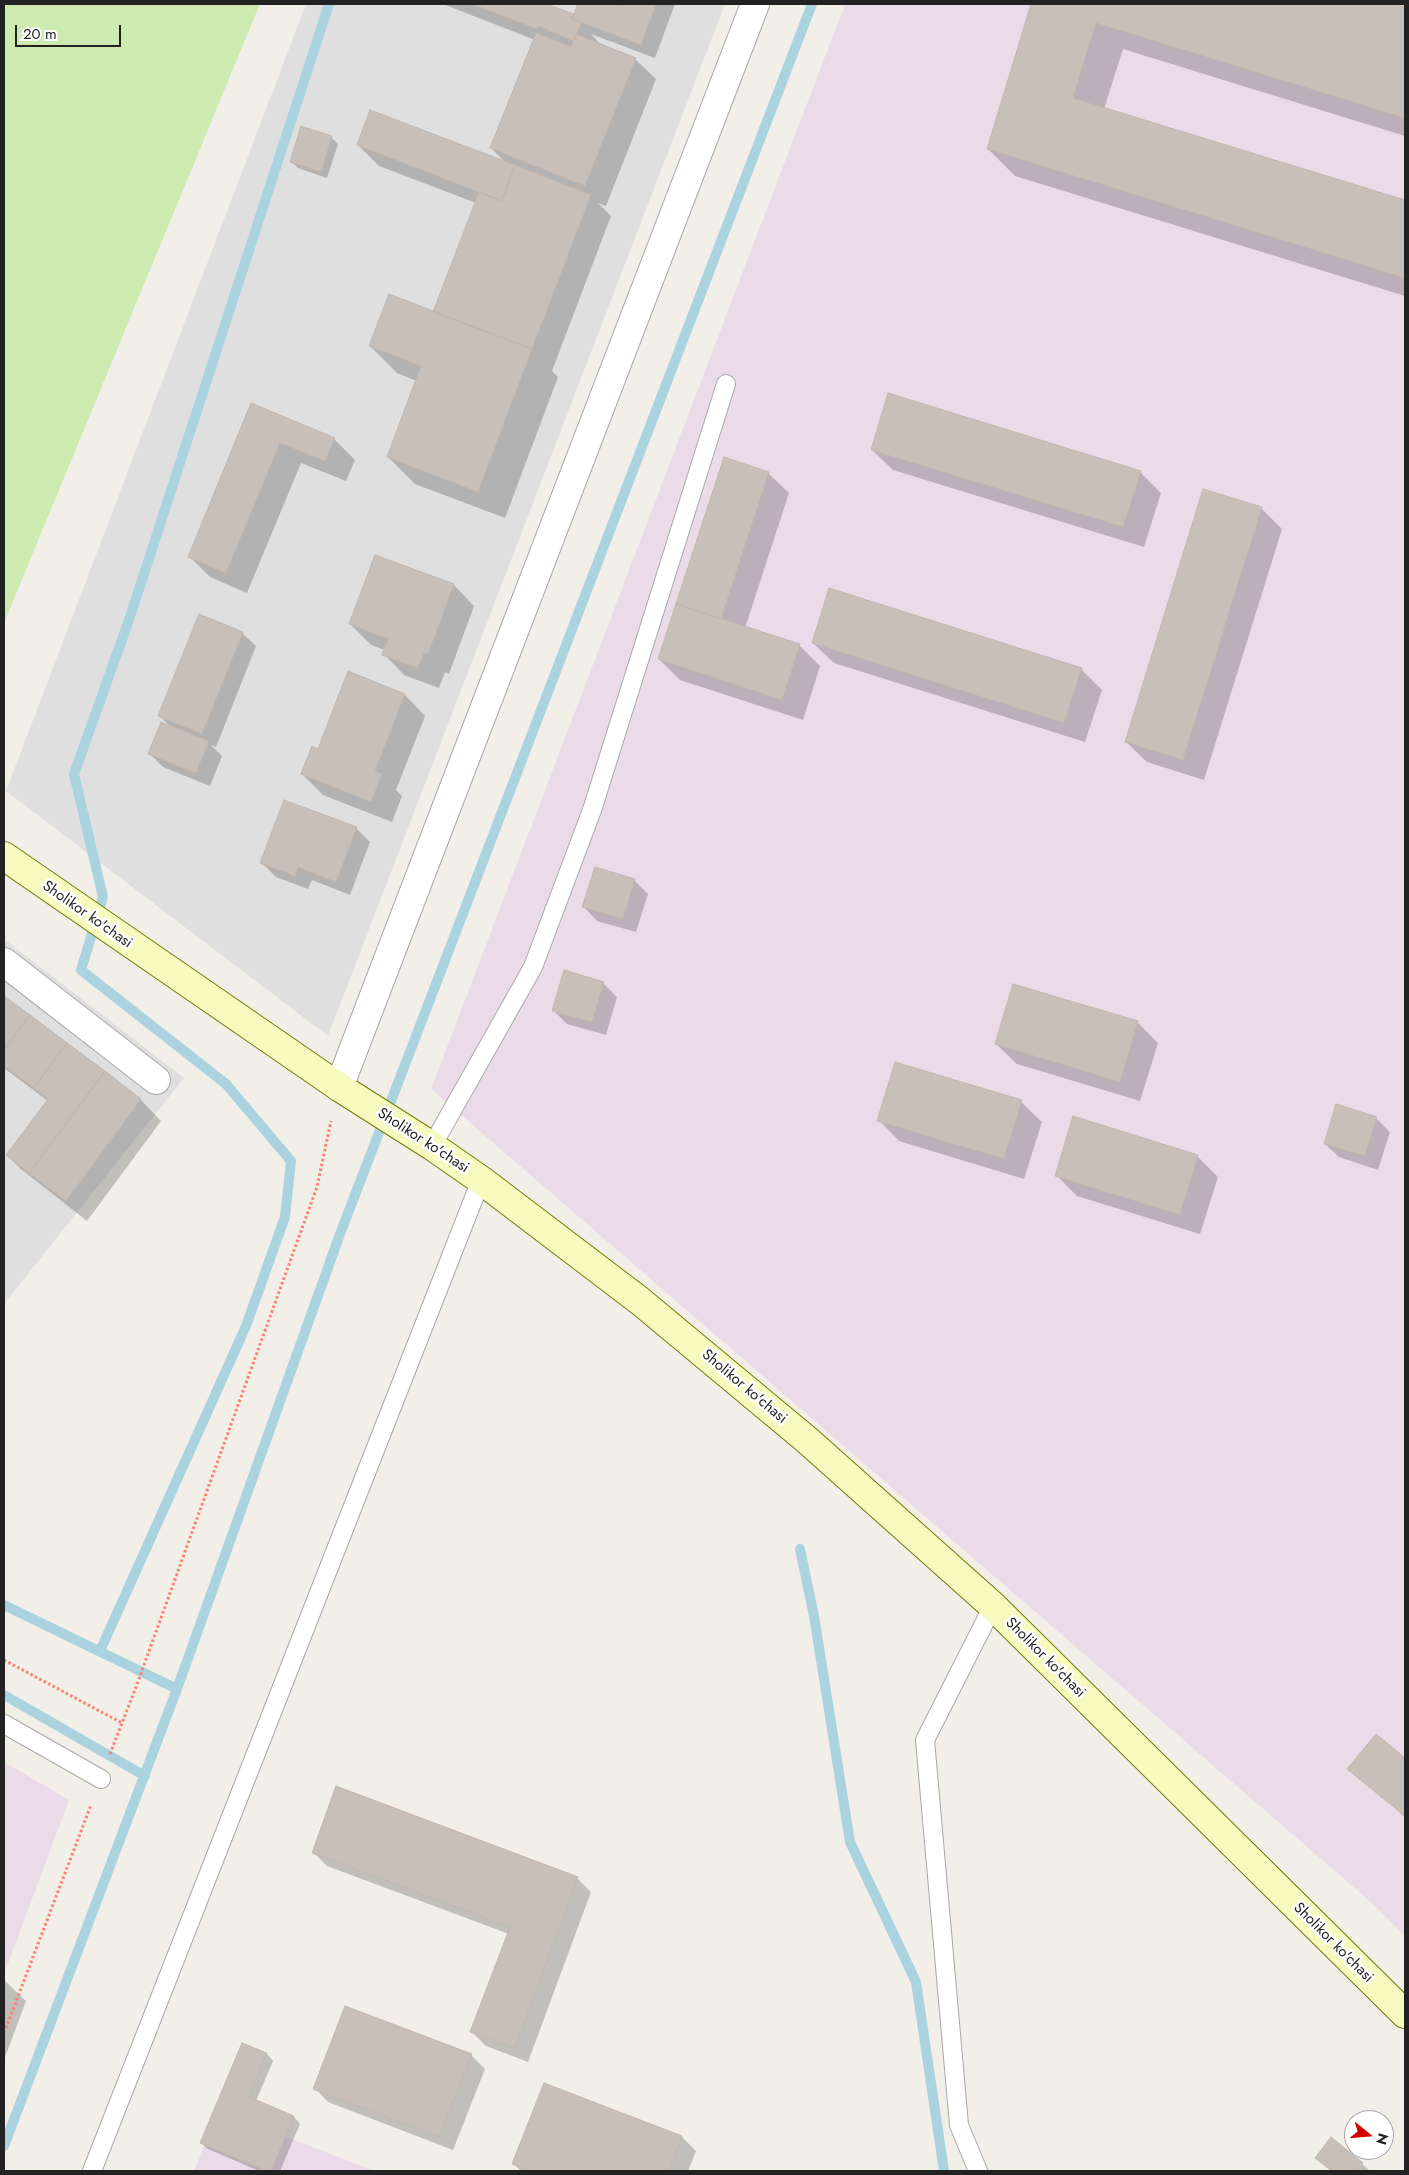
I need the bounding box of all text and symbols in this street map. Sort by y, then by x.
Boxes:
scale bar [18,15,124,47]
text: 20 m [23,23,57,45]
street label: Sholikor ko'chasi [39,877,135,953]
street label: Sholikor ko'chasi [374,1105,472,1177]
street label: Sholikor ko'chasi [698,1346,790,1428]
street label: Sholikor ko'chasi [1001,1614,1089,1702]
street label: Sholikor ko'chasi [1289,1899,1377,1987]
north arrow [1344,2110,1394,2160]
text: N [1371,2131,1394,2147]

